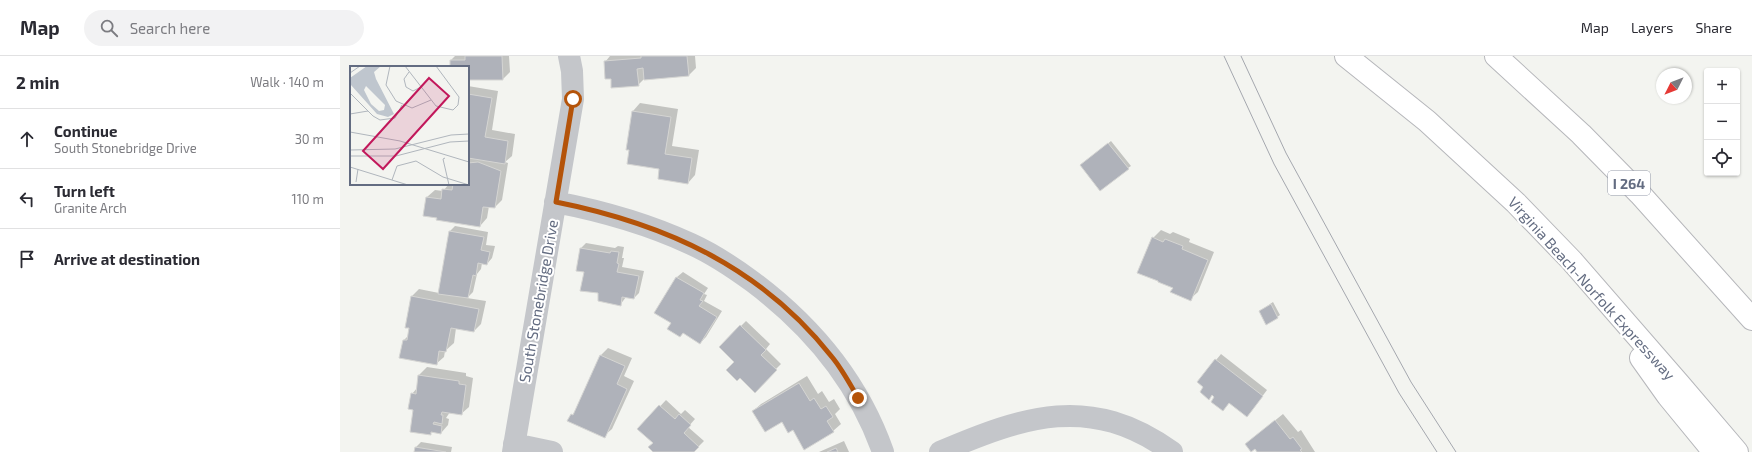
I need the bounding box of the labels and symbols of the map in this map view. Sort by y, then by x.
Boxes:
inset map [350,66,469,185]
north arrow [1656,68,1692,104]
route start [564,90,582,108]
road number: I 264 [1608,171,1650,195]
street label: Virginia Beach-Norfolk Expressway [1505,193,1679,383]
street label: South Stonebridge Drive [515,218,561,384]
route end [849,389,867,407]

